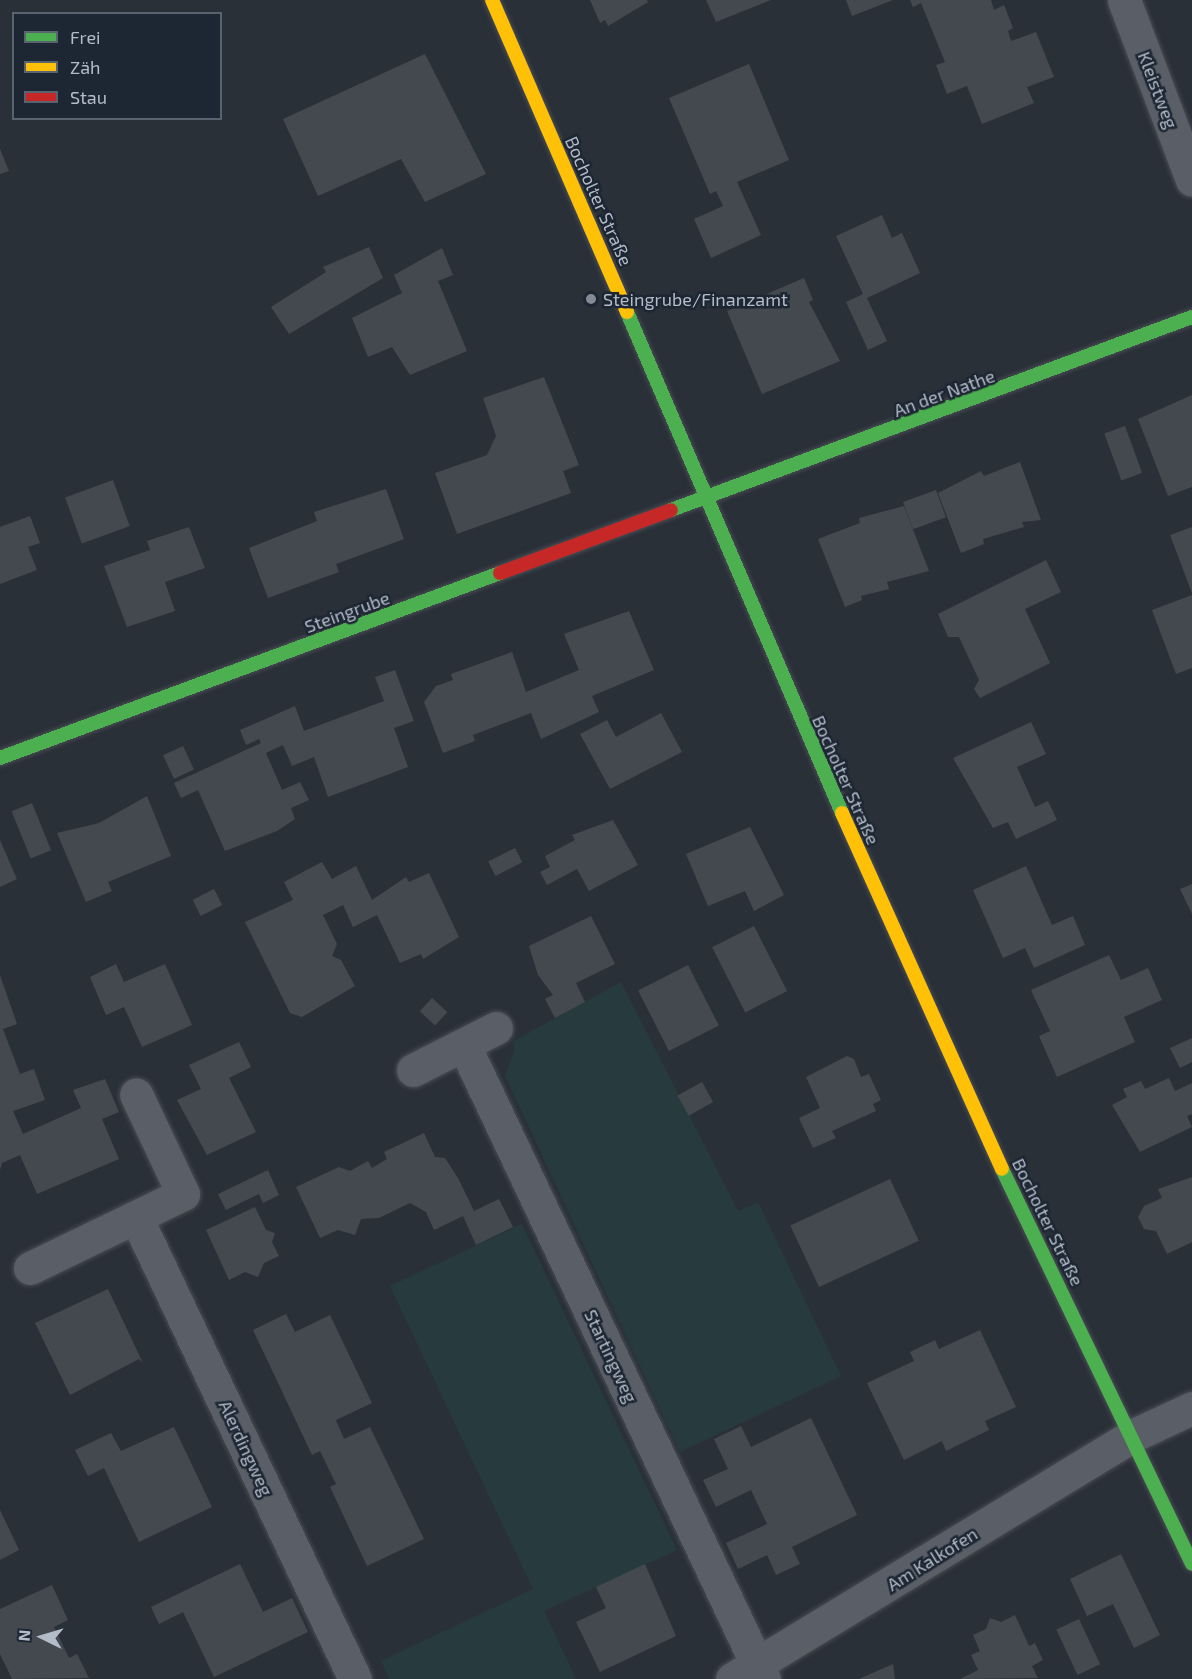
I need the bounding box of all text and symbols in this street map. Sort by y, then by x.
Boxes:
legend [12,12,222,120]
text: Frei [70,26,101,48]
street label: Kleistweg [1133,49,1183,131]
text: Zäh [70,56,101,78]
text: Stau [70,86,107,108]
street label: Bocholter Straße [561,133,637,269]
place label: Steingrube/Finanzamt [603,288,788,310]
marker: Steingrube/Finanzamt [584,292,598,306]
street label: An der Nathe [890,365,998,421]
street label: Steingrube [302,587,392,637]
street label: Bocholter Straße [808,712,884,848]
street label: Bocholter Straße [1008,1155,1088,1289]
street label: Startingweg [580,1306,642,1406]
street label: Alerdingweg [214,1397,278,1499]
street label: Am Kalkofen [883,1523,981,1595]
north arrow [12,1607,72,1667]
text: N [14,1629,34,1642]

